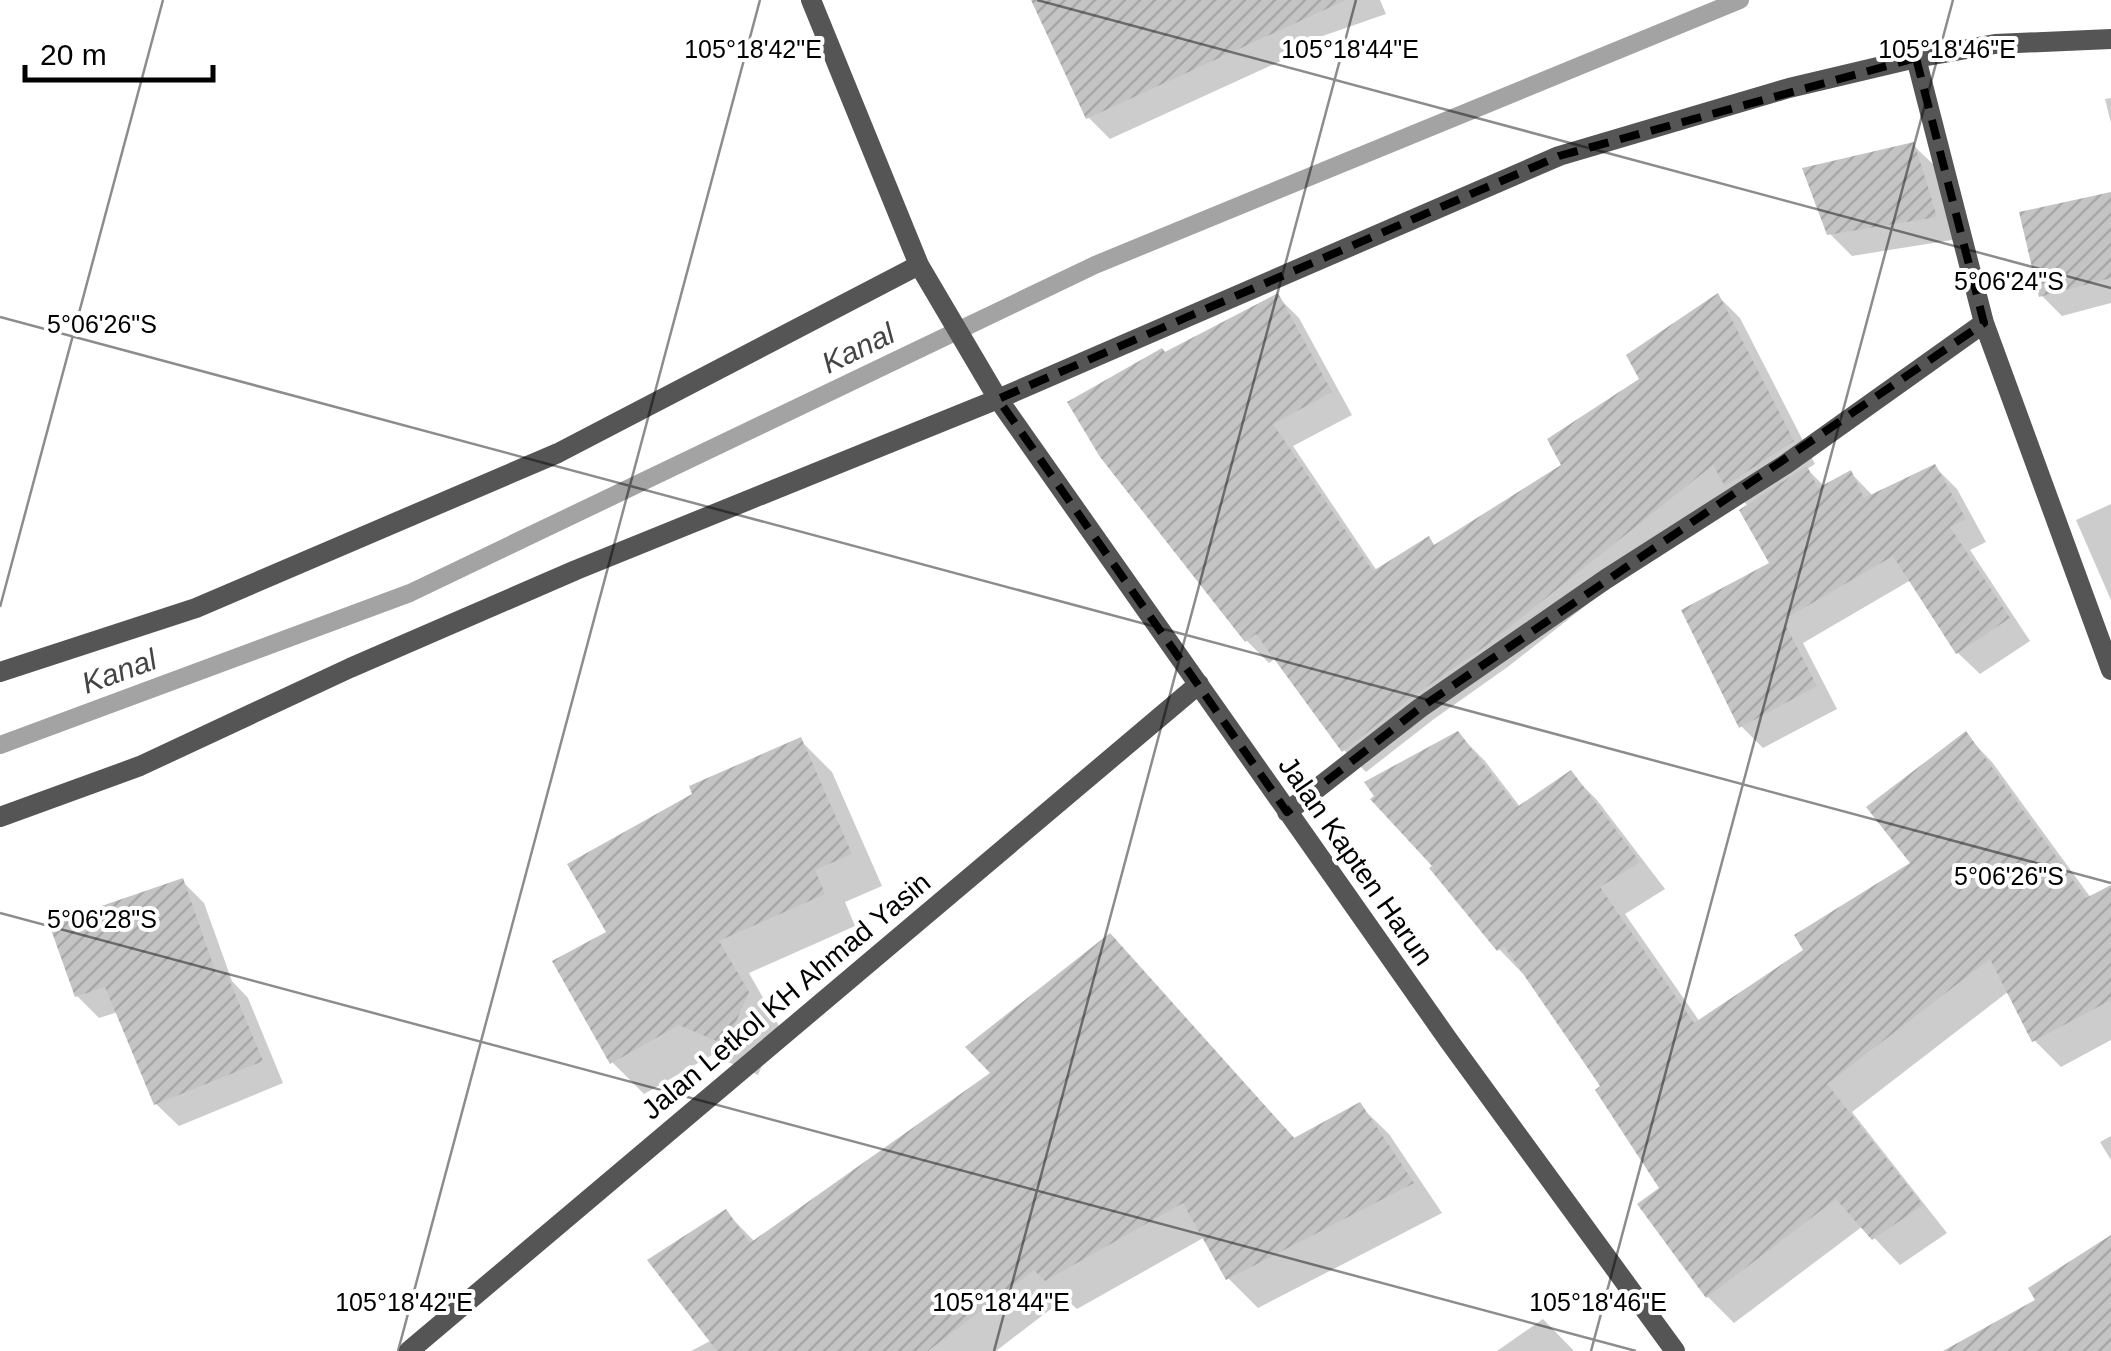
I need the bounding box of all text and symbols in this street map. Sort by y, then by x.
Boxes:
scale bar [25,20,212,82]
text: 105°18'42"E [684,35,822,63]
text: 105°18'44"E [1281,35,1419,63]
text: 105°18'46"E [1878,35,2016,63]
text: 20 m [40,38,107,71]
text: 5°06'24"S [1954,267,2064,295]
text: 5°06'26"S [47,310,157,338]
water label: Kanal [816,316,901,380]
water label: Kanal [77,642,162,700]
street label: Jalan Kapten Harun [1272,751,1440,971]
text: 5°06'26"S [1954,862,2064,890]
street label: Jalan Letkol KH Ahmad Yasin [636,866,936,1126]
text: 5°06'28"S [47,905,157,933]
text: 105°18'42"E [335,1288,473,1316]
text: 105°18'44"E [932,1288,1070,1316]
text: 105°18'46"E [1529,1288,1667,1316]

